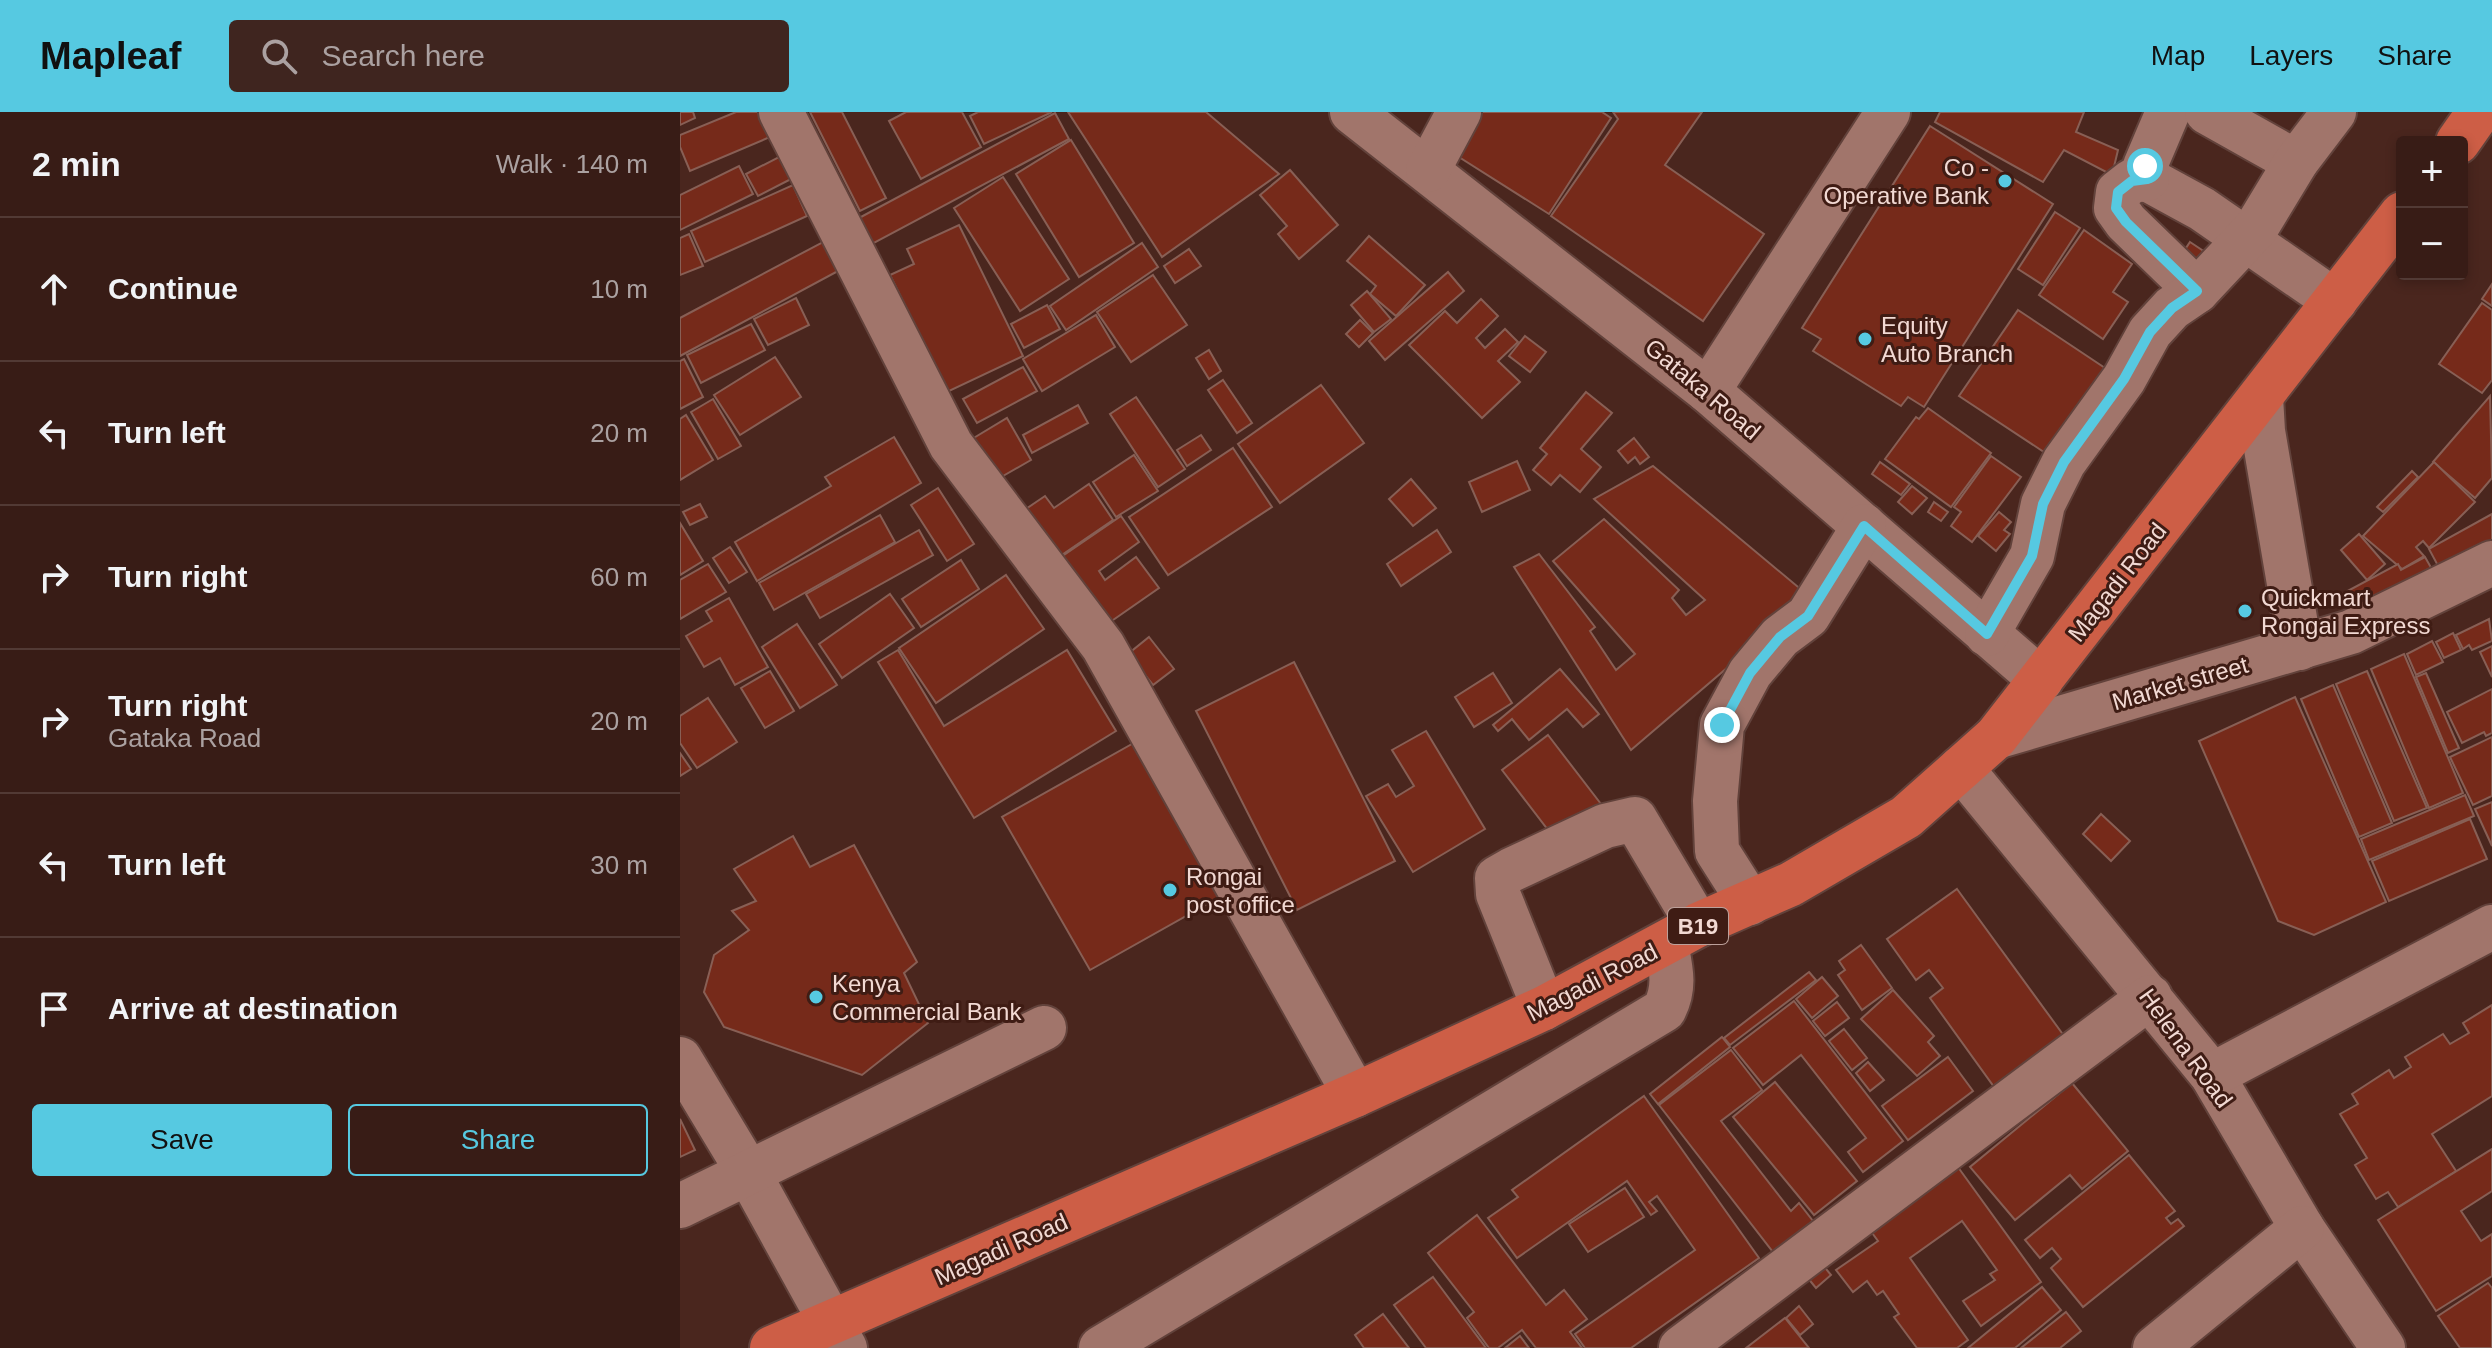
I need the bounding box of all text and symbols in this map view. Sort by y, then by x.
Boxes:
search box [229,20,789,92]
icon: search [257,34,301,78]
text: Mapleaf [40,35,181,77]
text: Search here [321,39,485,72]
text: Map [2151,40,2205,71]
text: Layers [2249,40,2333,71]
text: Share [2377,40,2452,71]
map controls [2396,136,2468,280]
button: + [2396,136,2468,208]
text: 2 min [32,145,121,183]
route start [2127,148,2163,184]
text: Walk · 140 m [496,149,648,179]
place label: Co - Operative Bank [1824,154,1990,209]
marker: Co - Operative Bank [1996,172,2014,190]
button: − [2396,208,2468,280]
icon: ahead [32,267,76,311]
text: Continue [108,272,238,305]
text: 10 m [590,274,648,304]
place label: Equity Auto Branch [1881,312,2013,367]
marker: Equity Auto Branch [1856,330,1874,348]
street label: Gataka Road [1640,333,1766,445]
icon: left [32,411,76,455]
text: Turn left [108,416,226,449]
text: 20 m [590,418,648,448]
street label: Magadi Road [2062,517,2172,647]
icon: right [32,555,76,599]
text: Turn right [108,560,247,593]
text: 60 m [590,562,648,592]
place label: Quickmart Rongai Express [2261,584,2430,639]
marker: Quickmart Rongai Express [2236,602,2254,620]
street label: Market street [2109,651,2251,715]
text: Turn right [108,689,247,722]
icon: right [32,699,76,743]
text: 20 m [590,706,648,736]
route end [1704,707,1740,743]
text: Gataka Road [108,723,261,753]
icon: left [32,843,76,887]
text: Turn left [108,848,226,881]
text: 30 m [590,850,648,880]
place label: Rongai post office [1186,863,1295,918]
marker: Rongai post office [1161,881,1179,899]
road number: B19 [1668,908,1728,944]
street label: Magadi Road [1522,938,1662,1026]
place label: Kenya Commercial Bank [832,970,1022,1025]
street label: Helena Road [2134,983,2238,1113]
icon: arrive [32,987,76,1031]
marker: Kenya Commercial Bank [807,988,825,1006]
text: Arrive at destination [108,992,398,1025]
button: Save [32,1104,332,1176]
button: Share [348,1104,648,1176]
street label: Magadi Road [930,1208,1072,1290]

